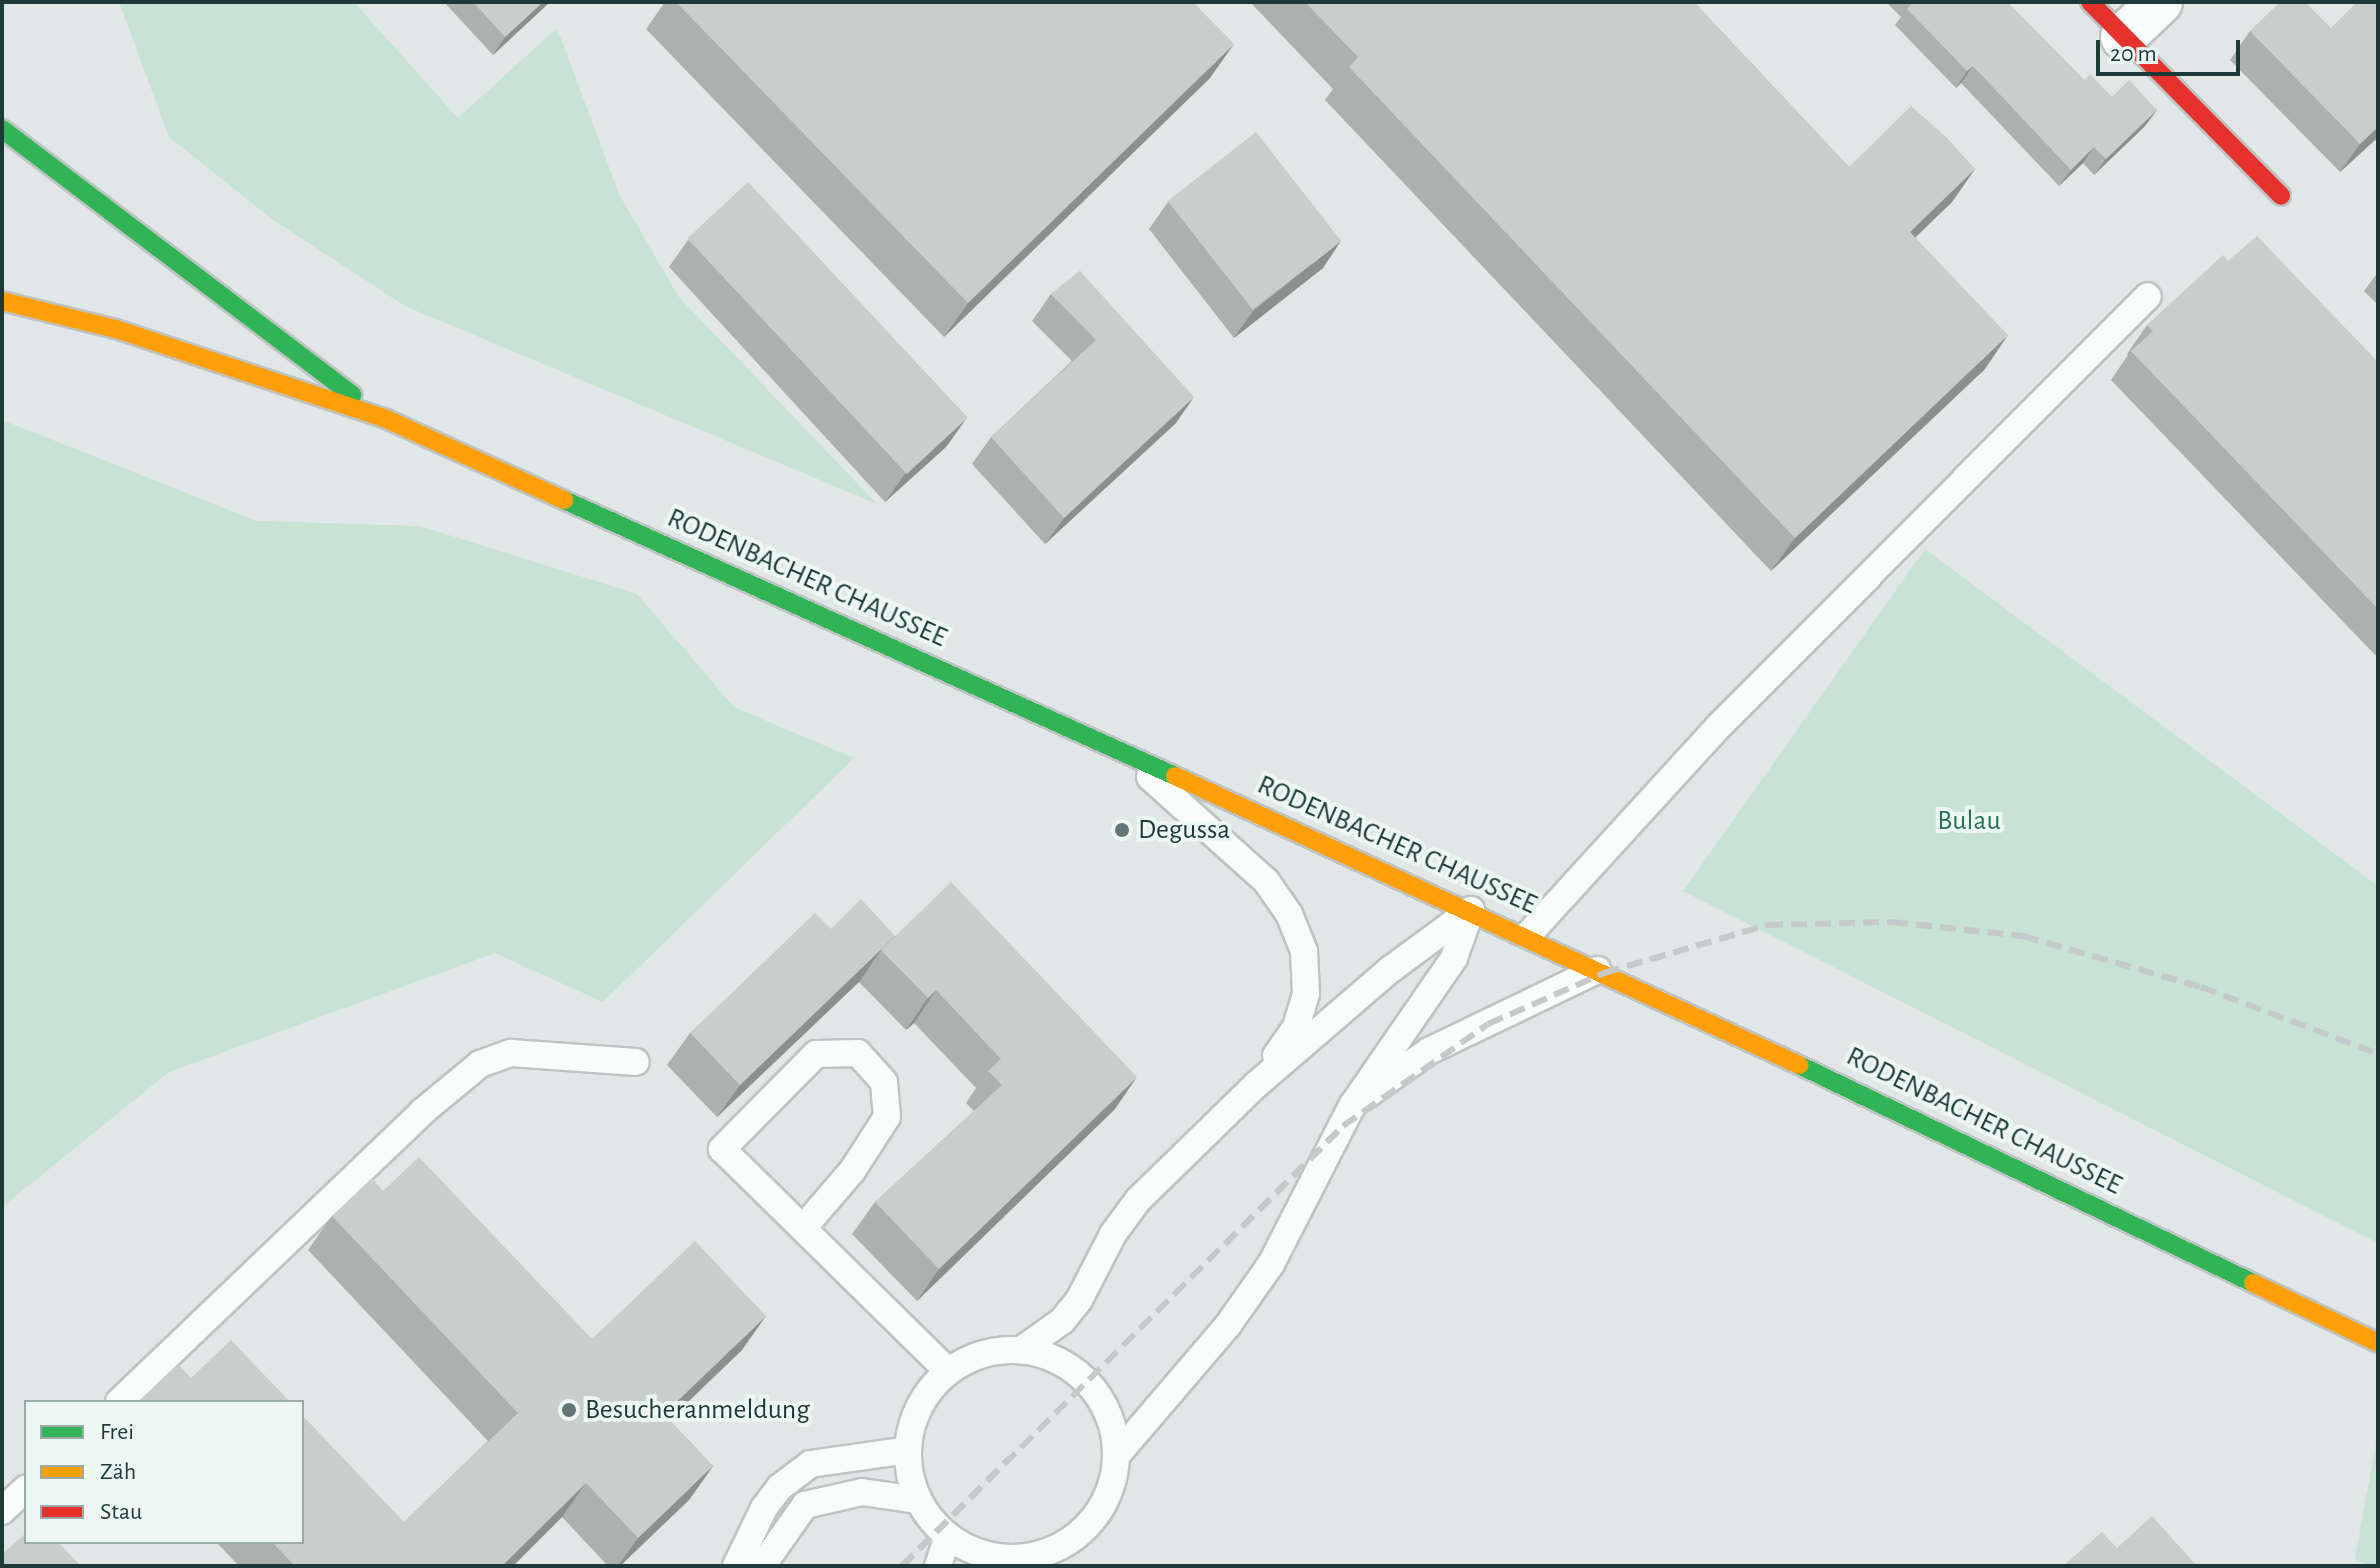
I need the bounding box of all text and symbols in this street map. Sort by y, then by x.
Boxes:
scale bar [2100,24,2244,74]
text: 20 m [2110,42,2157,66]
street label: RODENBACHER CHAUSSEE [662,501,952,655]
street label: RODENBACHER CHAUSSEE [1252,768,1542,922]
park label: Bulau [1937,804,2001,838]
place label: Degussa [1138,813,1230,847]
marker: Degussa [1113,821,1131,839]
street label: RODENBACHER CHAUSSEE [1841,1040,2127,1202]
place label: Besucheranmeldung [585,1393,810,1427]
legend [24,1400,304,1544]
marker: Besucheranmeldung [560,1401,578,1419]
text: Frei [100,1420,134,1444]
text: Zäh [100,1460,136,1484]
text: Stau [100,1500,142,1524]

